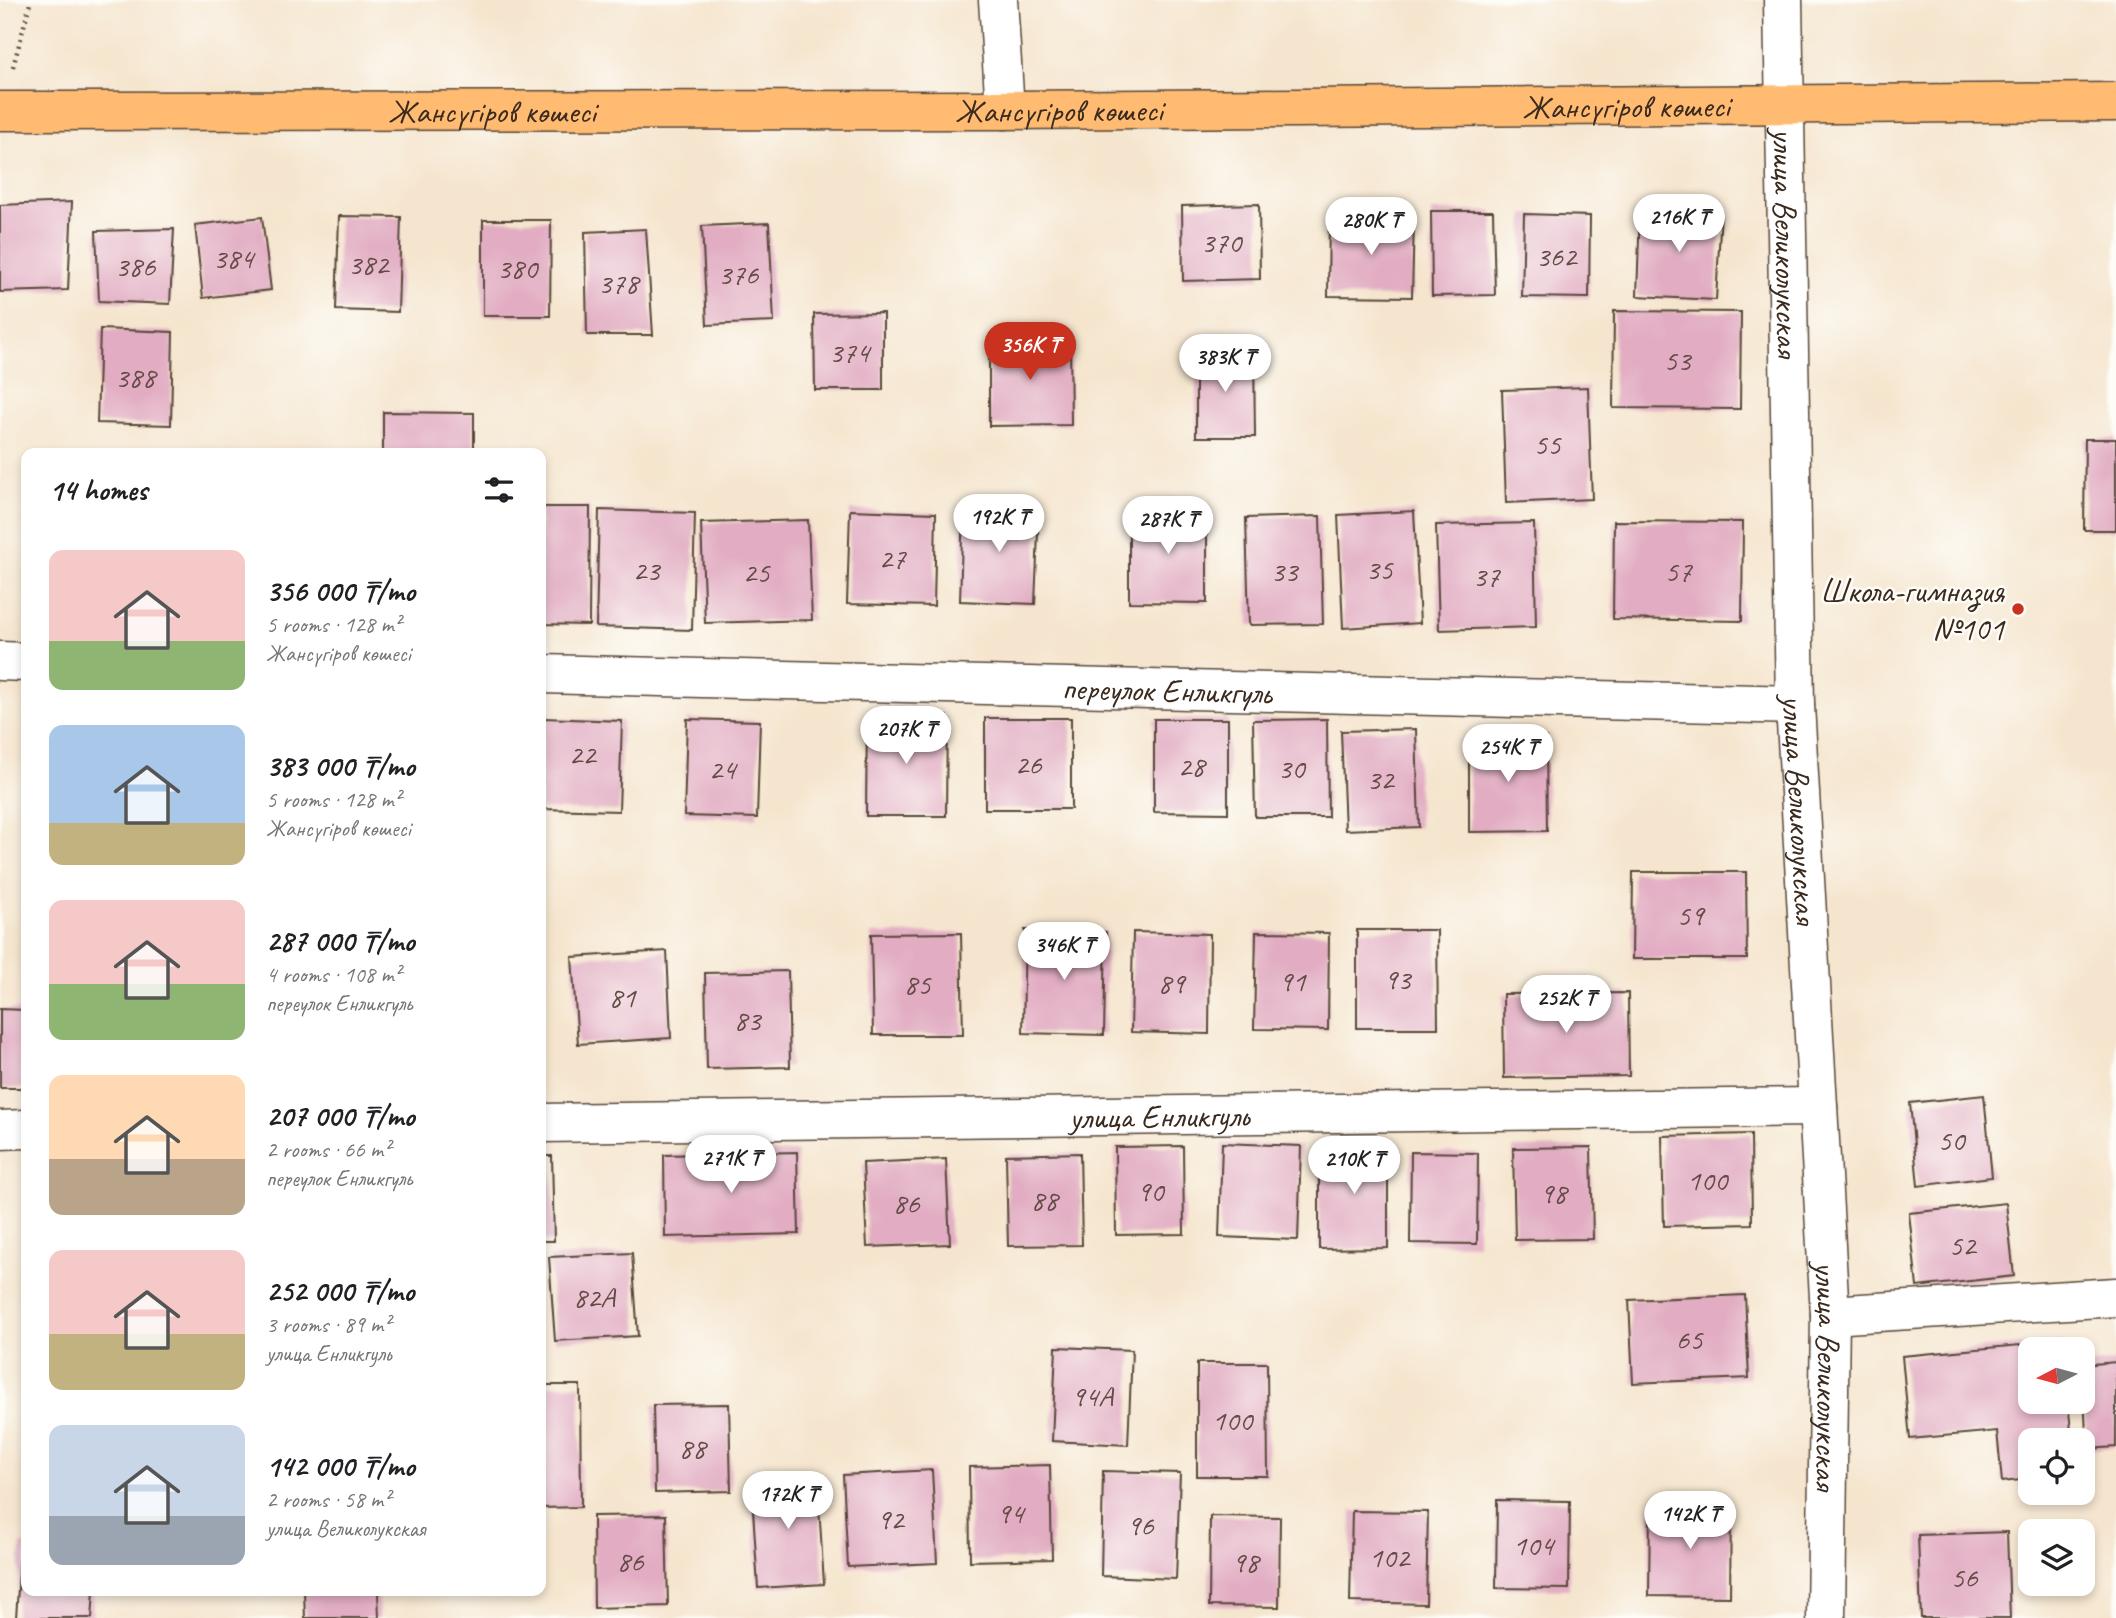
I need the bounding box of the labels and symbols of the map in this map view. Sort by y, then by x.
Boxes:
street label: Жансүгіров көшесі [1522,85,1734,128]
street label: Жансүгіров көшесі [955,89,1167,132]
street label: Жансүгіров көшесі [388,90,600,133]
street label: улица Великолукская [1763,126,1809,360]
pin: 216K ₸ [1622,194,1736,254]
pin: 280K ₸ [1314,198,1428,257]
house number: 370 [1201,223,1244,261]
house number: 362 [1536,237,1579,275]
house number: 384 [213,239,256,277]
house number: 382 [348,245,391,283]
house number: 386 [115,247,157,285]
house number: 380 [497,249,540,287]
house number: 376 [718,255,760,293]
house number: 378 [598,264,641,302]
pin: 356K ₸ [973,322,1087,382]
house number: 374 [829,333,872,371]
pin: 383K ₸ [1168,334,1282,394]
house number: 53 [1664,341,1693,379]
house number: 388 [115,358,158,396]
house number: 55 [1534,425,1562,463]
pin: 192K ₸ [942,494,1056,554]
pin: 287K ₸ [1111,496,1225,556]
house number: 27 [879,539,907,577]
house number: 35 [1366,550,1394,588]
house number: 23 [633,551,662,589]
house number: 33 [1271,552,1300,590]
house number: 57 [1665,552,1693,590]
house number: 25 [743,553,771,591]
house number: 37 [1473,557,1501,595]
place label: Школа-гимназия №101 [1820,570,2006,650]
marker: Школа-гимназия №101 [2010,601,2026,617]
street label: переулок Енликгуль [1061,667,1275,714]
street label: улица Великолукская [1773,693,1828,928]
pin: 207K ₸ [849,706,963,766]
pin: 254K ₸ [1451,724,1565,784]
house number: 22 [569,735,598,773]
house number: 26 [1015,745,1043,783]
house number: 28 [1178,747,1207,785]
house number: 30 [1278,749,1307,787]
house number: 24 [709,750,738,788]
house number: 32 [1367,760,1396,798]
house number: 59 [1677,896,1706,934]
pin: 346K ₸ [1007,922,1121,982]
house number: 93 [1384,960,1413,998]
house number: 91 [1279,962,1307,1000]
house number: 89 [1158,964,1187,1002]
house number: 85 [904,965,932,1003]
pin: 252K ₸ [1509,976,1623,1035]
house number: 81 [609,978,637,1016]
house number: 83 [734,1001,763,1039]
street label: улица Енликгуль [1067,1094,1251,1138]
house number: 50 [1938,1121,1967,1159]
pin: 271K ₸ [674,1136,788,1195]
pin: 210K ₸ [1297,1136,1411,1196]
house number: 100 [1687,1161,1730,1199]
house number: 90 [1137,1172,1166,1210]
house number: 98 [1540,1174,1569,1212]
house number: 88 [1031,1181,1060,1219]
house number: 86 [893,1184,921,1222]
house number: 52 [1949,1226,1978,1264]
street label: улица Великолукская [1805,1258,1850,1493]
house number: 82А [573,1278,617,1316]
house number: 65 [1676,1320,1704,1358]
north arrow [2018,1337,2095,1414]
house number: 94А [1071,1377,1115,1415]
house number: 100 [1212,1401,1255,1439]
house number: 88 [679,1429,708,1467]
pin: 172K ₸ [731,1472,845,1531]
pin: 142K ₸ [1633,1492,1747,1551]
house number: 94 [997,1494,1026,1532]
house number: 92 [877,1500,906,1538]
house number: 96 [1127,1506,1155,1544]
house number: 104 [1513,1526,1556,1564]
house number: 102 [1369,1538,1412,1576]
house number: 86 [617,1542,645,1580]
house number: 98 [1232,1543,1261,1581]
house number: 56 [1951,1558,1979,1596]

